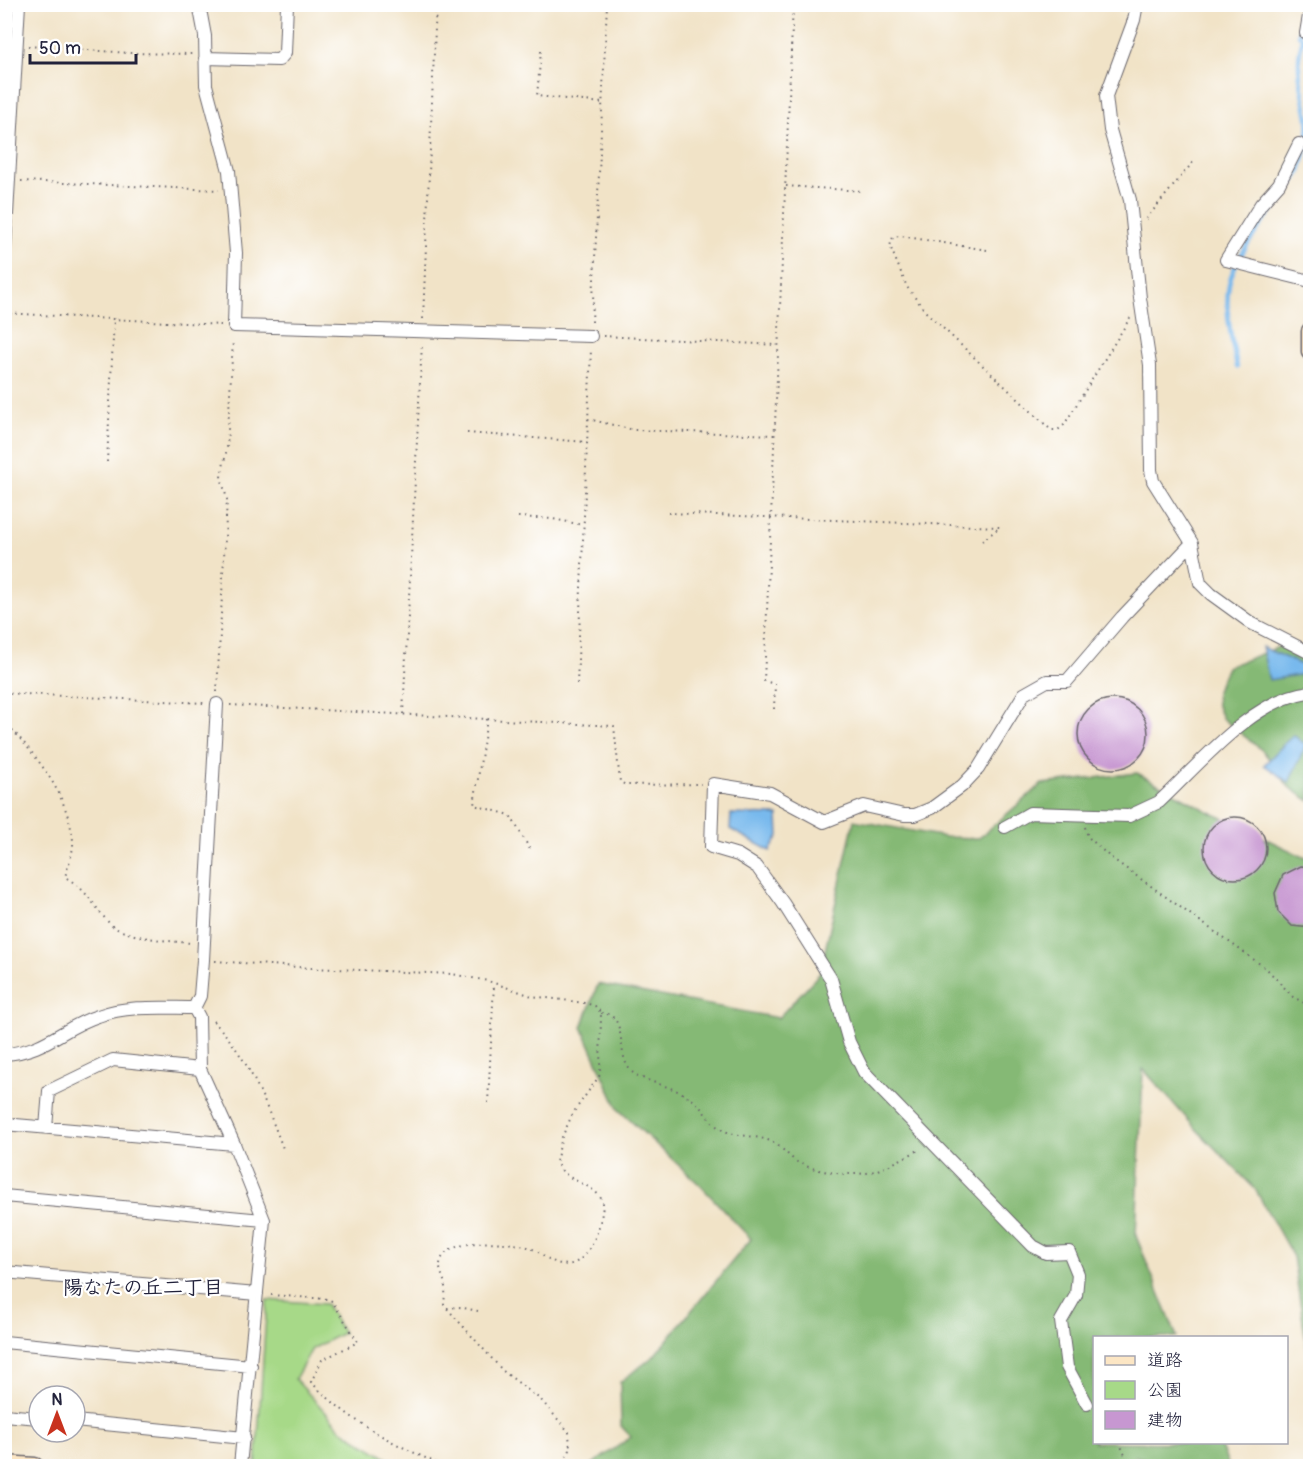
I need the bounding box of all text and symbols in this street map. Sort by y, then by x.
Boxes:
scale bar [30,27,136,65]
text: 50 m [39,37,81,60]
district label: 陽なたの丘二丁目 [63,1275,223,1300]
legend [1093,1336,1288,1444]
text: 道路 [1147,1349,1183,1372]
text: 公園 [1147,1379,1183,1402]
north arrow [27,1384,87,1444]
text: N [52,1390,63,1410]
text: 建物 [1147,1409,1183,1432]

